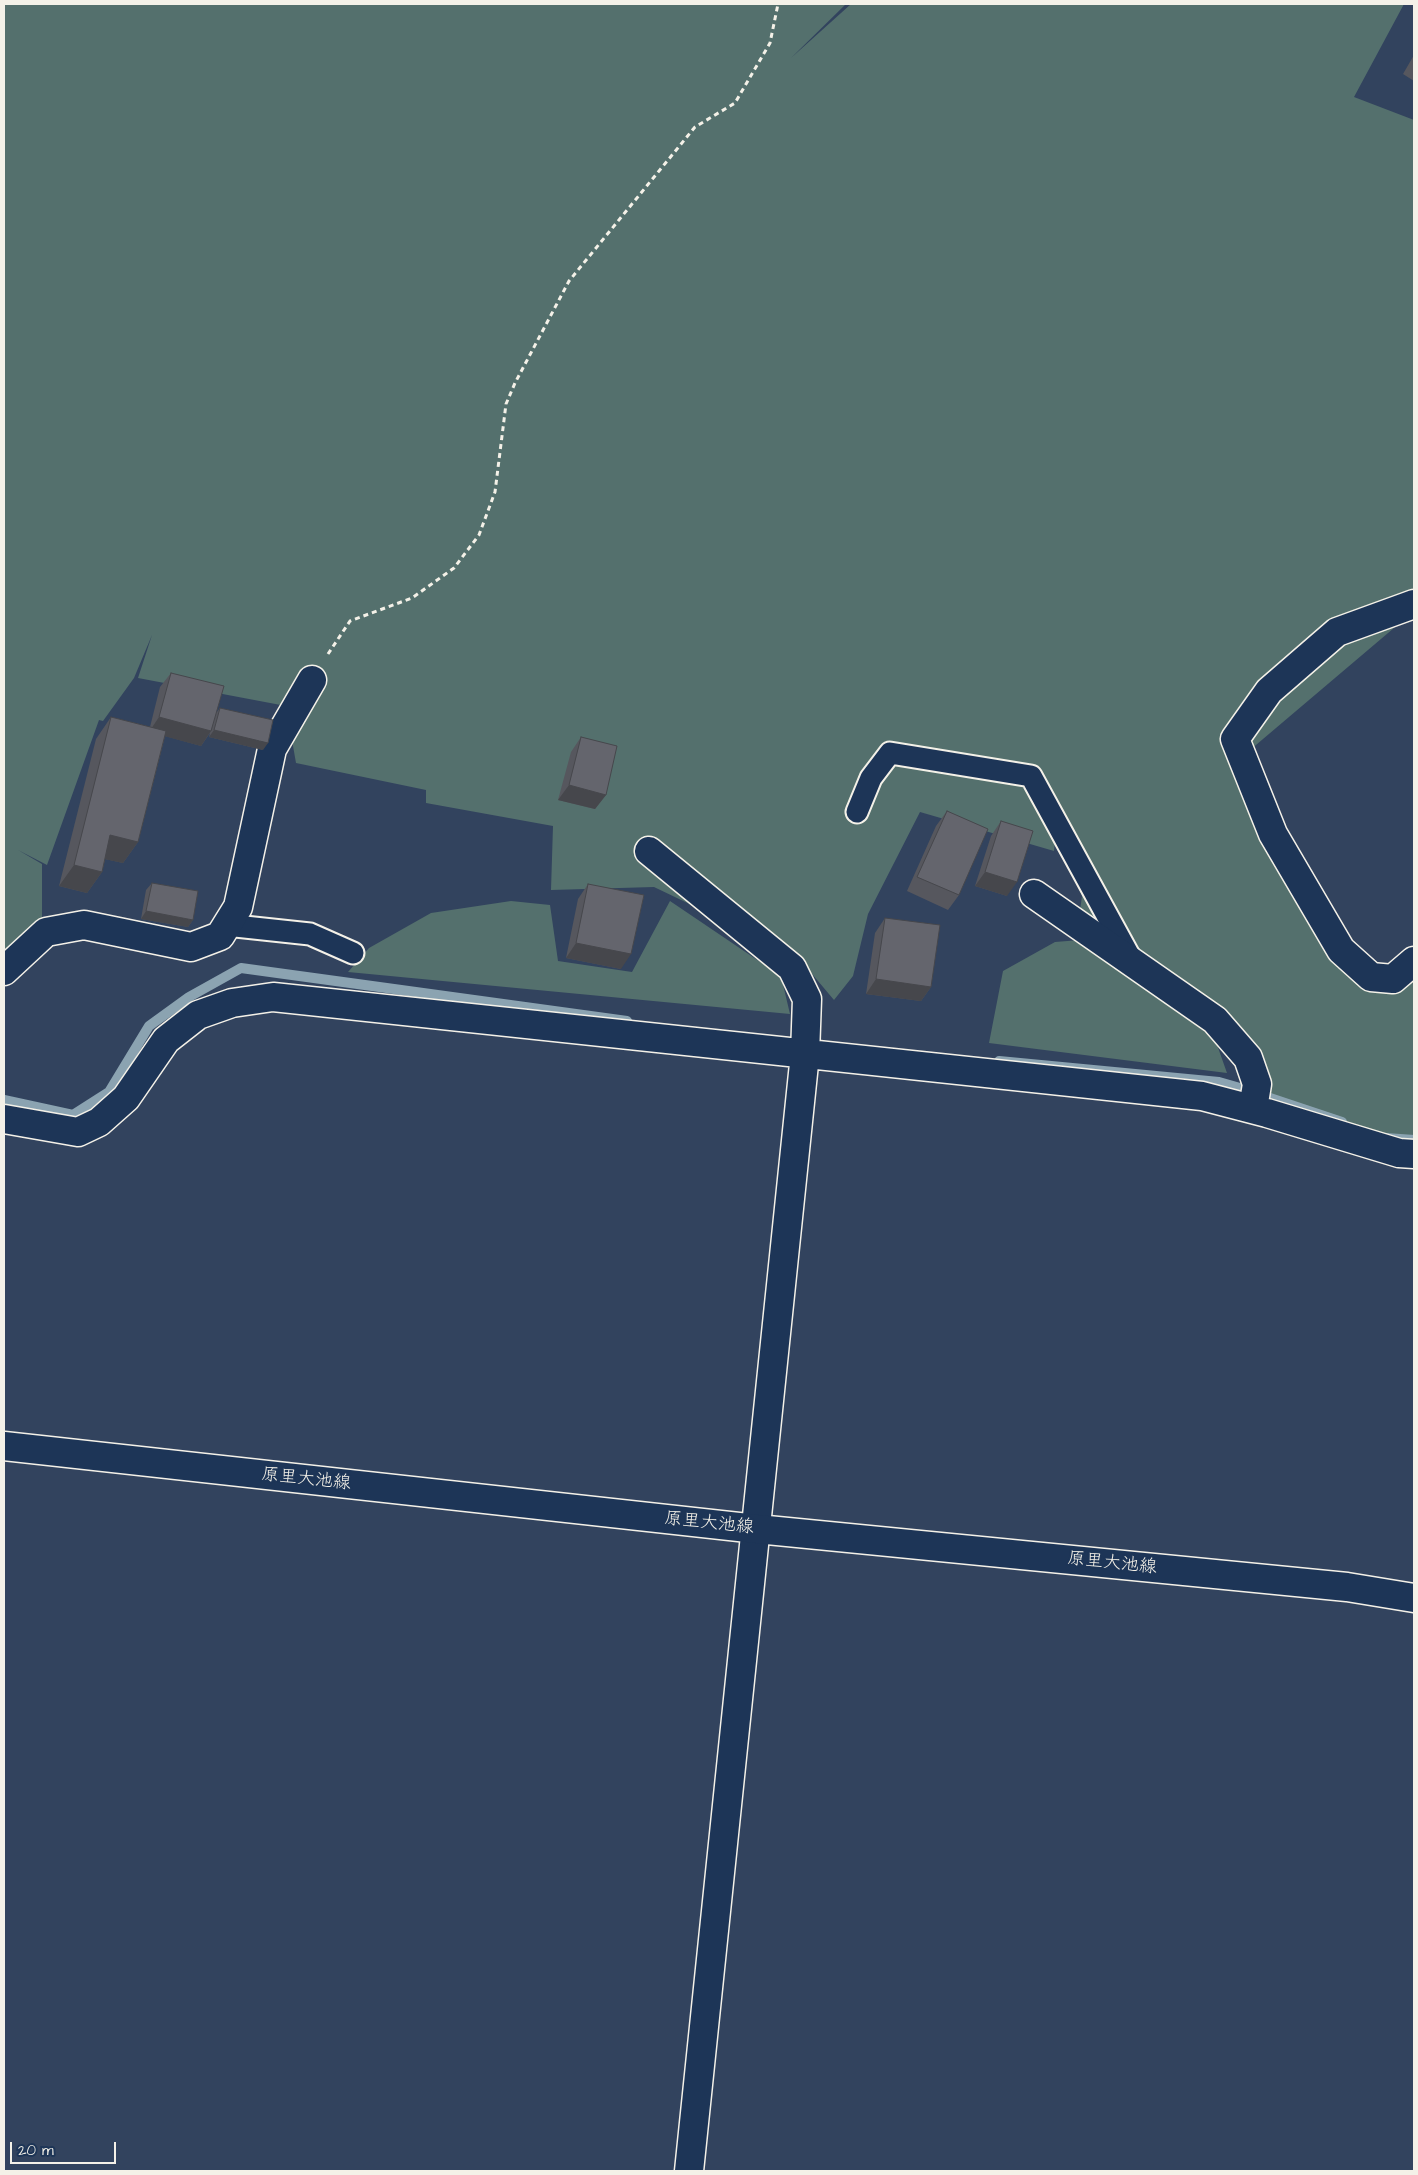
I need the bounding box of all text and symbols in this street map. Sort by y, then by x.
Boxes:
street label: 原里大池線 [260,1465,352,1495]
street label: 原里大池線 [663,1509,755,1539]
street label: 原里大池線 [1066,1549,1158,1579]
scale bar [12,2132,119,2164]
text: 20 m [18,2140,54,2161]

